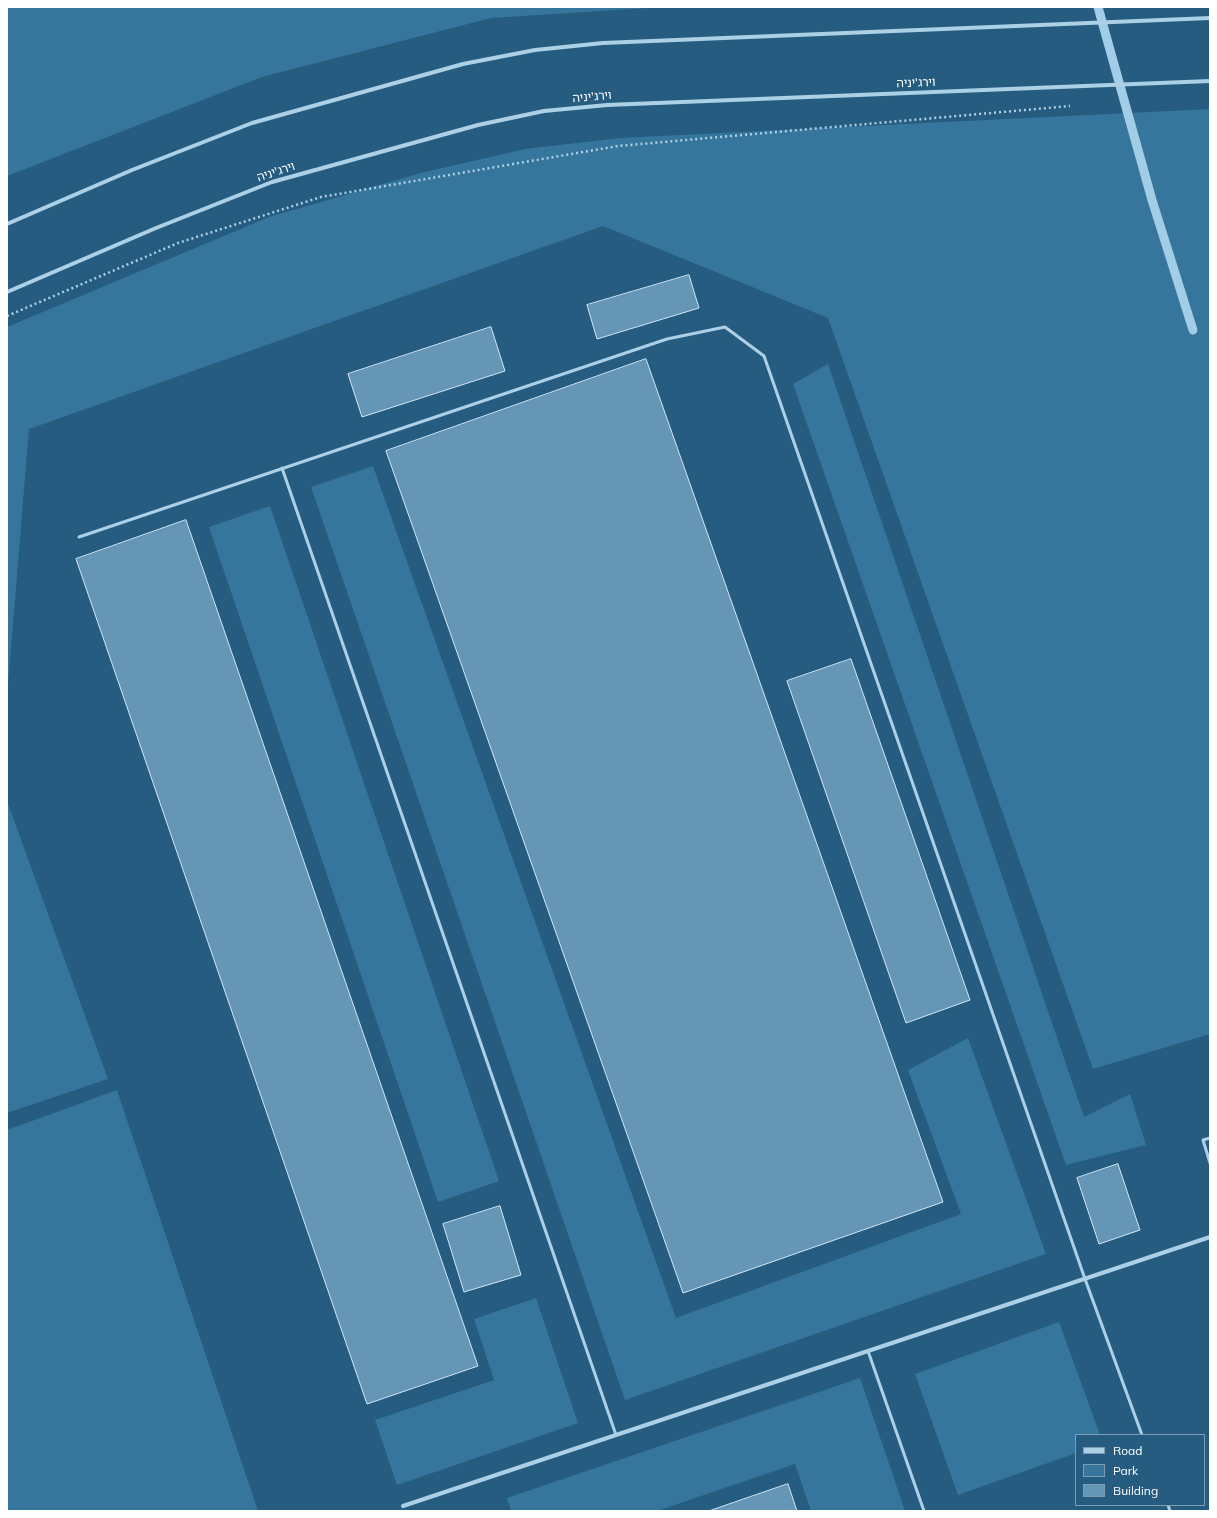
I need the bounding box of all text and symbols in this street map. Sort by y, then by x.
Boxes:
street label: וירג'יניה [896,75,936,91]
street label: וירג'יניה [572,88,612,106]
street label: וירג'יניה [255,159,297,185]
legend [1075,1434,1205,1506]
text: Road [1113,1443,1142,1458]
text: Park [1113,1463,1138,1478]
text: Building [1113,1483,1158,1498]

